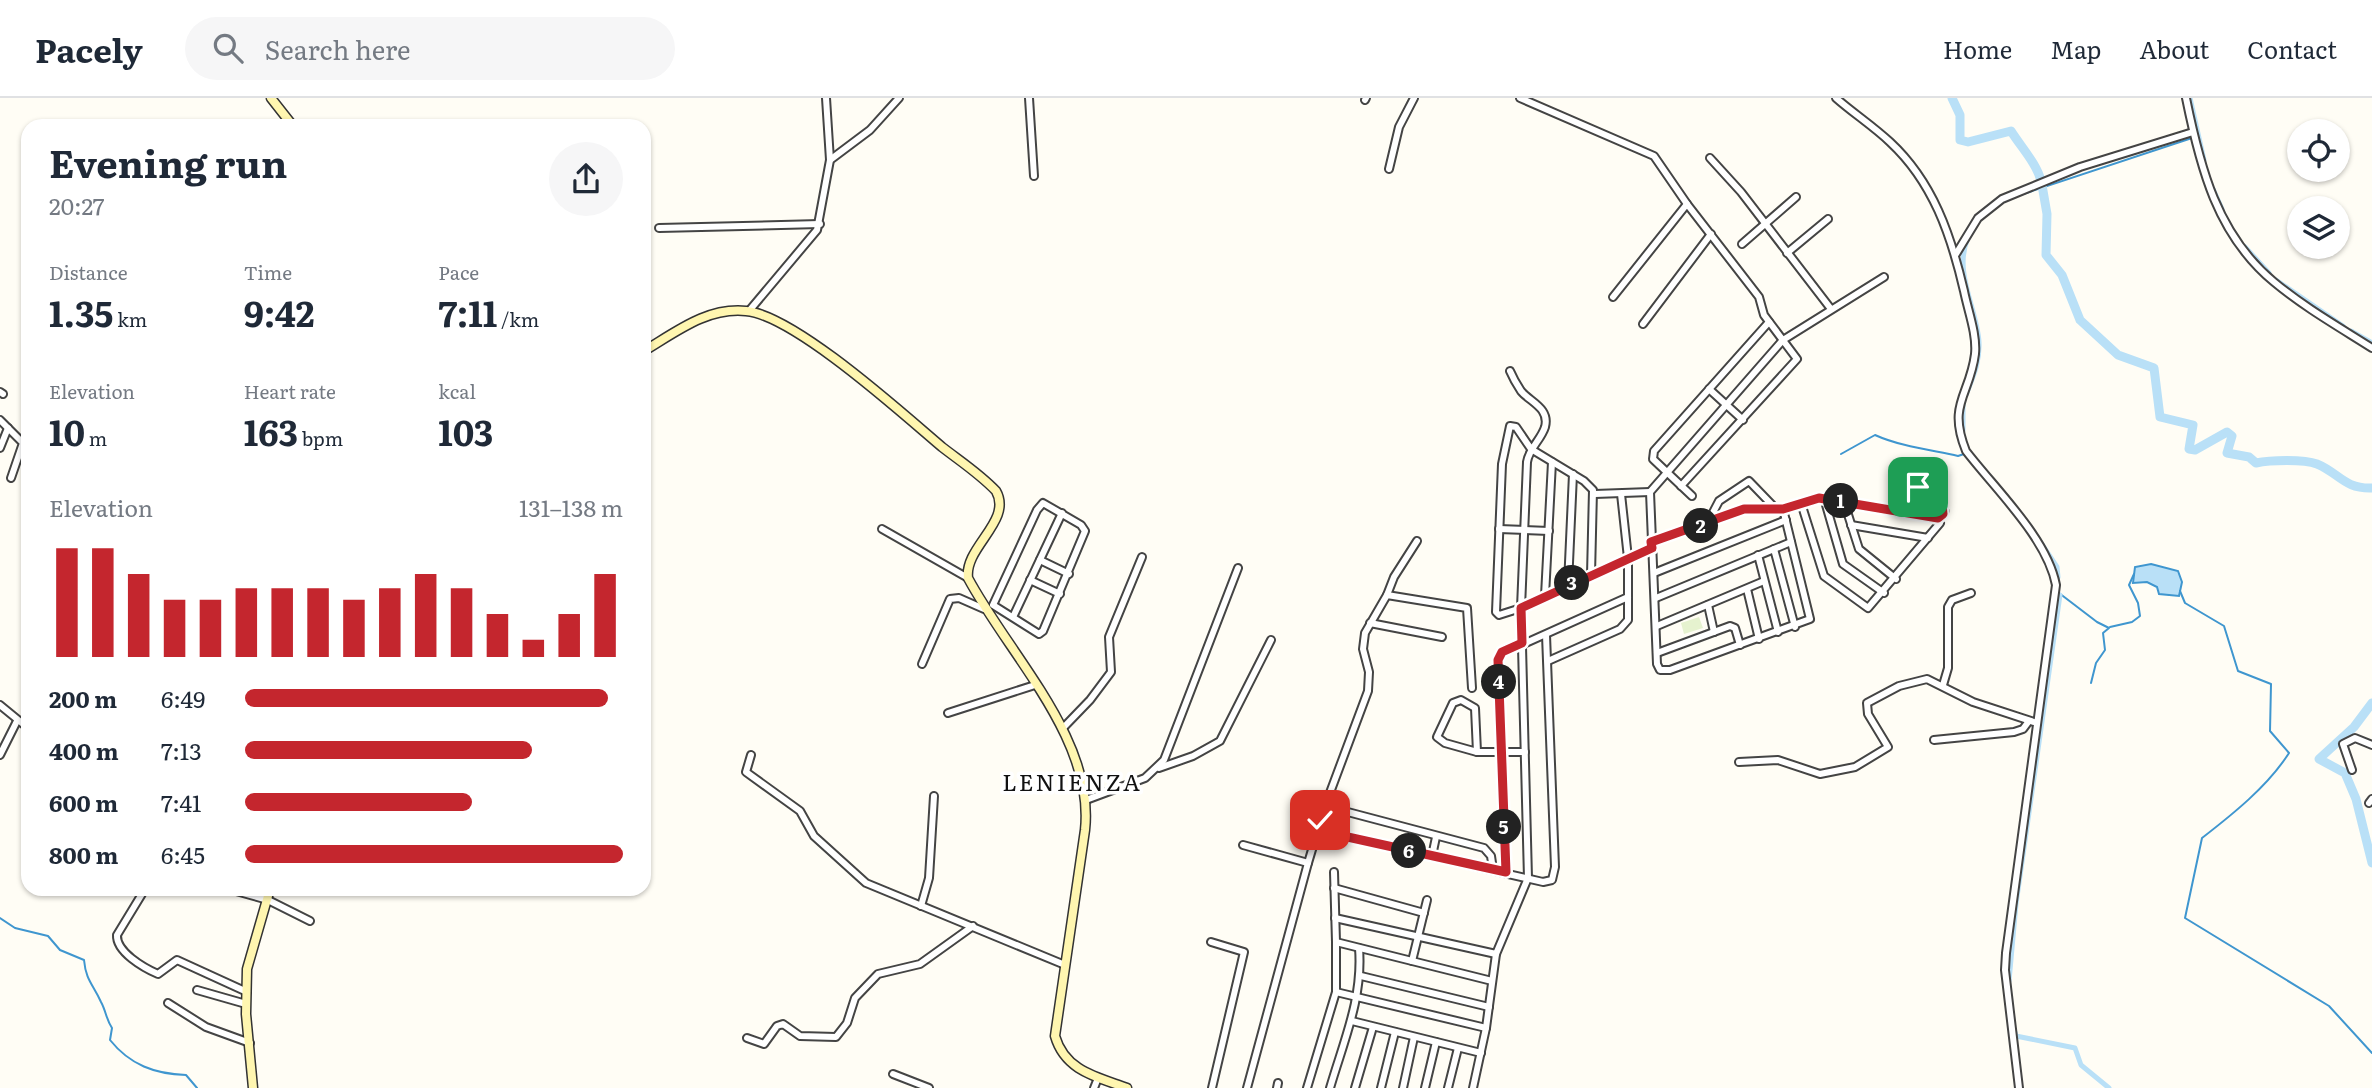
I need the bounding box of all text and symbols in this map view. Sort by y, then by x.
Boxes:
search box [185,17,675,80]
text: Pacely [35,24,143,73]
icon: search [209,29,247,67]
text: Search here [265,29,411,68]
text: Home [1943,31,2012,66]
text: Map [2050,31,2101,66]
text: About [2139,31,2209,66]
text: Contact [2247,31,2337,66]
map controls [2287,119,2350,259]
button: locate [2287,119,2350,182]
text: Evening run [49,133,287,190]
button: share [549,142,623,216]
text: 20:27 [49,188,104,222]
button: layers [2287,196,2350,259]
text: Distance [49,258,128,286]
text: Time [244,258,292,286]
text: Pace [438,258,479,286]
text: 1.35 [49,286,113,338]
text: 9:42 [244,286,315,338]
text: 7:11 [438,286,497,338]
text: km [113,305,147,333]
text: /km [497,305,539,333]
text: Elevation [49,377,135,405]
text: Heart rate [244,377,336,405]
text: kcal [438,377,476,405]
text: 10 [49,405,85,457]
text: 163 [244,405,298,457]
text: 103 [438,405,493,457]
text: m [85,424,107,452]
text: bpm [298,424,343,452]
pin [1888,457,1948,517]
icon: arrive [1899,468,1937,506]
pin: 1 [1824,484,1858,518]
text: 1 [1837,486,1844,514]
text: Elevation [49,490,153,524]
text: 131–138 m [519,490,623,524]
pin: 2 [1684,508,1718,544]
text: 2 [1695,511,1706,539]
pin: 3 [1554,566,1590,601]
text: 3 [1566,568,1577,596]
pin: 4 [1482,664,1516,700]
text: 4 [1493,667,1504,695]
text: 200 m [49,681,117,715]
text: 6:49 [161,681,205,715]
text: 400 m [49,733,119,767]
text: 7:13 [161,733,202,767]
district label: LENIENZA [1002,764,1142,798]
text: 600 m [49,785,118,819]
text: 7:41 [161,785,201,819]
pin [1290,790,1350,850]
icon: check [1301,801,1339,839]
pin: 5 [1486,810,1522,844]
text: 5 [1498,812,1509,840]
pin: 6 [1392,834,1426,868]
text: 6 [1403,836,1414,864]
text: 800 m [49,837,118,871]
text: 6:45 [161,837,205,871]

